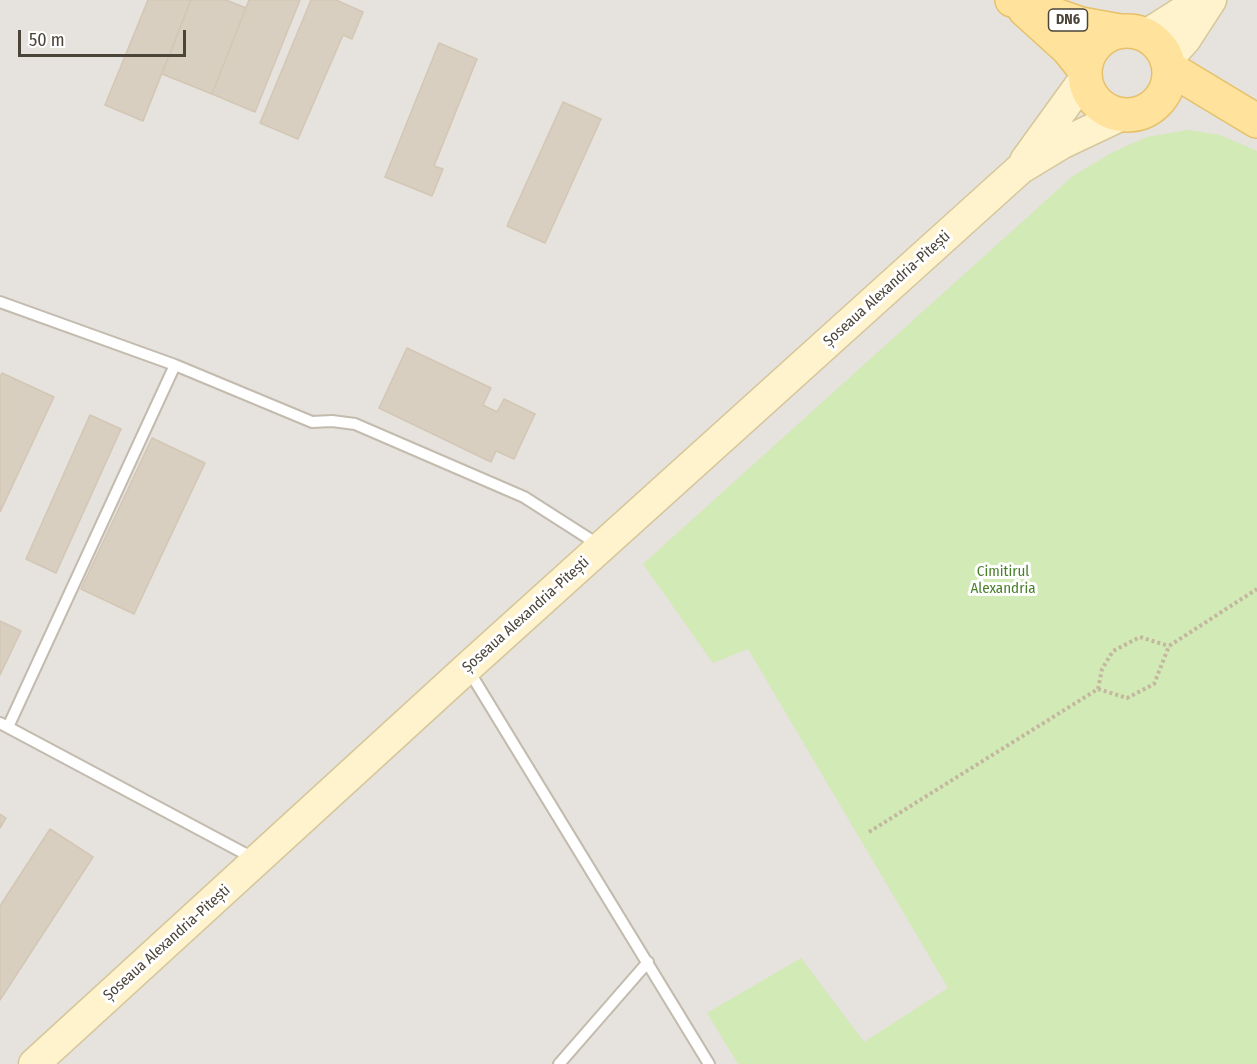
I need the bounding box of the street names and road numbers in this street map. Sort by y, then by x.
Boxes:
road number: DN6 [1048,9,1088,31]
street label: Șoseaua Alexandria-Pitești [820,227,954,351]
street label: Șoseaua Alexandria-Pitești [459,553,593,677]
street label: Șoseaua Alexandria-Pitești [100,881,234,1005]

